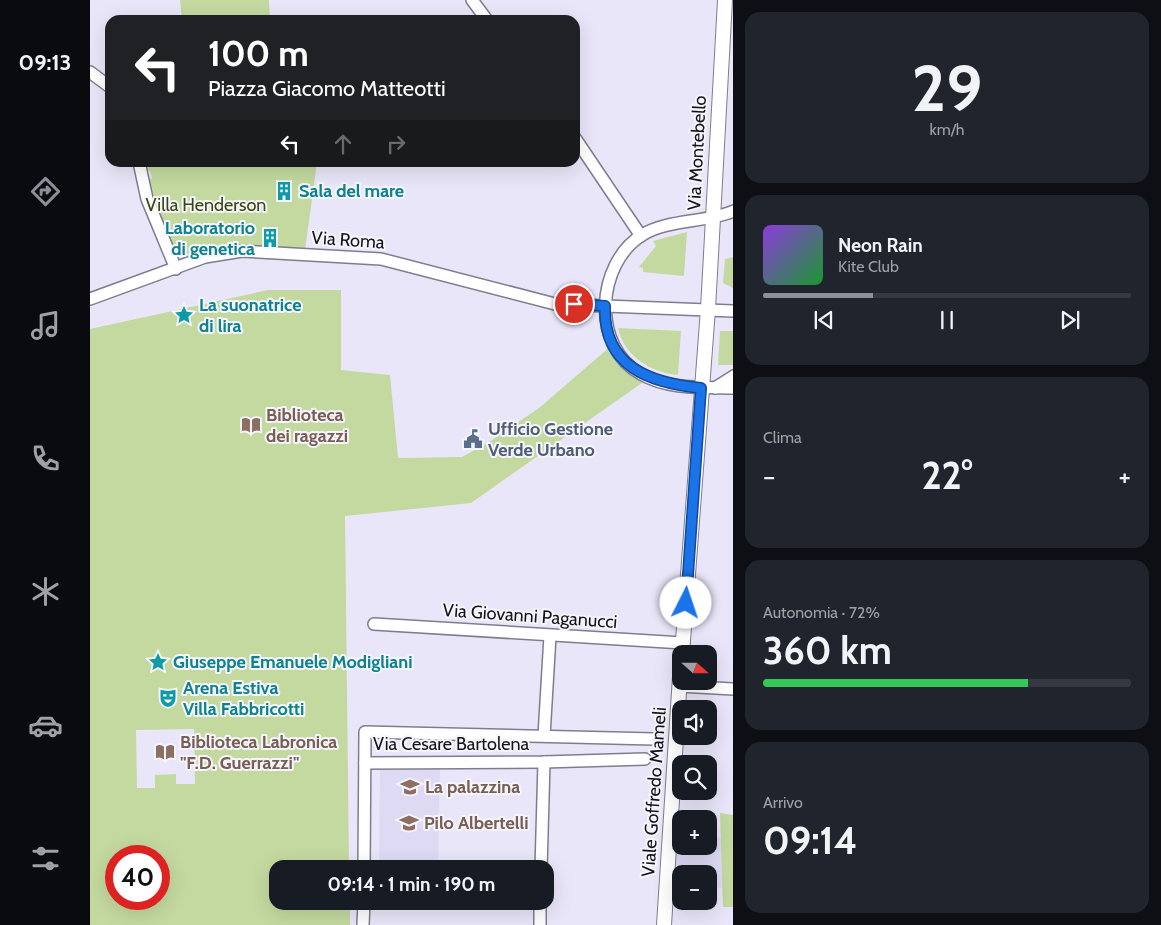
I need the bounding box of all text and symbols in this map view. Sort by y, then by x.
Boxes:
text: 100 m [208,32,309,75]
icon: left [125,35,190,100]
text: 29 [912,48,982,127]
text: 09:13 [19,49,71,76]
text: Piazza Giacomo Matteotti [208,75,446,102]
street label: Via Montebello [683,95,711,211]
text: km/h [929,120,965,139]
icon: left [276,130,304,158]
icon: ahead [329,130,357,158]
icon: right [382,130,410,158]
icon: directions [28,174,63,209]
building icon: Sala del mare [273,180,295,202]
place label: Sala del mare [299,180,404,202]
park label: Villa Henderson [146,194,266,216]
place label: Laboratorio di genetica [165,217,255,260]
street label: Via Roma [311,226,386,254]
building icon: Laboratorio di genetica [259,227,281,249]
text: Neon Rain [838,234,923,257]
text: Kite Club [838,257,899,276]
pin [553,283,595,325]
icon: arrive [560,290,588,318]
place label: La suonatrice di lira [199,294,301,337]
place icon: La suonatrice di lira [173,304,195,326]
icon: previous [810,306,838,334]
icon: pause [933,306,961,334]
icon: next [1056,306,1084,334]
icon: music [28,308,63,343]
place label: Biblioteca dei ragazzi [266,404,348,447]
library icon: Biblioteca dei ragazzi [240,414,262,436]
place label: Ufficio Gestione Verde Urbano [488,418,613,461]
public building icon: Ufficio Gestione Verde Urbano [462,428,484,450]
text: Clima [763,428,802,447]
icon: phone [28,441,63,476]
text: 22° [921,452,973,499]
text: − [763,459,775,493]
text: + [1119,459,1131,493]
icon: climate [28,574,63,609]
position arrow [659,576,711,628]
street label: Via Giovanni Paganucci [442,599,618,633]
text: Autonomia · 72% [763,603,880,622]
text: 360 km [763,627,892,674]
north arrow [672,645,718,690]
map controls [672,645,717,910]
place icon: Giuseppe Emanuele Modigliani [147,651,169,673]
place label: Giuseppe Emanuele Modigliani [173,651,413,673]
place label: Arena Estiva Villa Fabbricotti [183,677,304,720]
theatre icon: Arena Estiva Villa Fabbricotti [157,687,179,709]
button: sound [672,700,717,745]
street label: Viale Goffredo Mameli [637,706,671,878]
icon: car [28,708,63,743]
place label: Biblioteca Labronica "F.D. Guerrazzi" [180,731,337,774]
street label: Via Cesare Bartolena [373,733,529,755]
library icon: Biblioteca Labronica "F.D. Guerrazzi" [154,741,176,763]
button: search [672,755,717,800]
school or university icon: La palazzina [399,776,421,798]
place label: La palazzina [425,776,520,798]
text: Arrivo [763,793,803,812]
button: + [672,810,717,855]
school or university icon: Pilo Albertelli [398,812,420,834]
place label: Pilo Albertelli [424,812,528,834]
text: 09:14 [763,817,857,864]
icon: filters [28,841,63,876]
speed limit sign: 40 [105,845,170,910]
button: − [672,865,717,910]
text: 09:14 · 1 min · 190 m [328,873,495,896]

